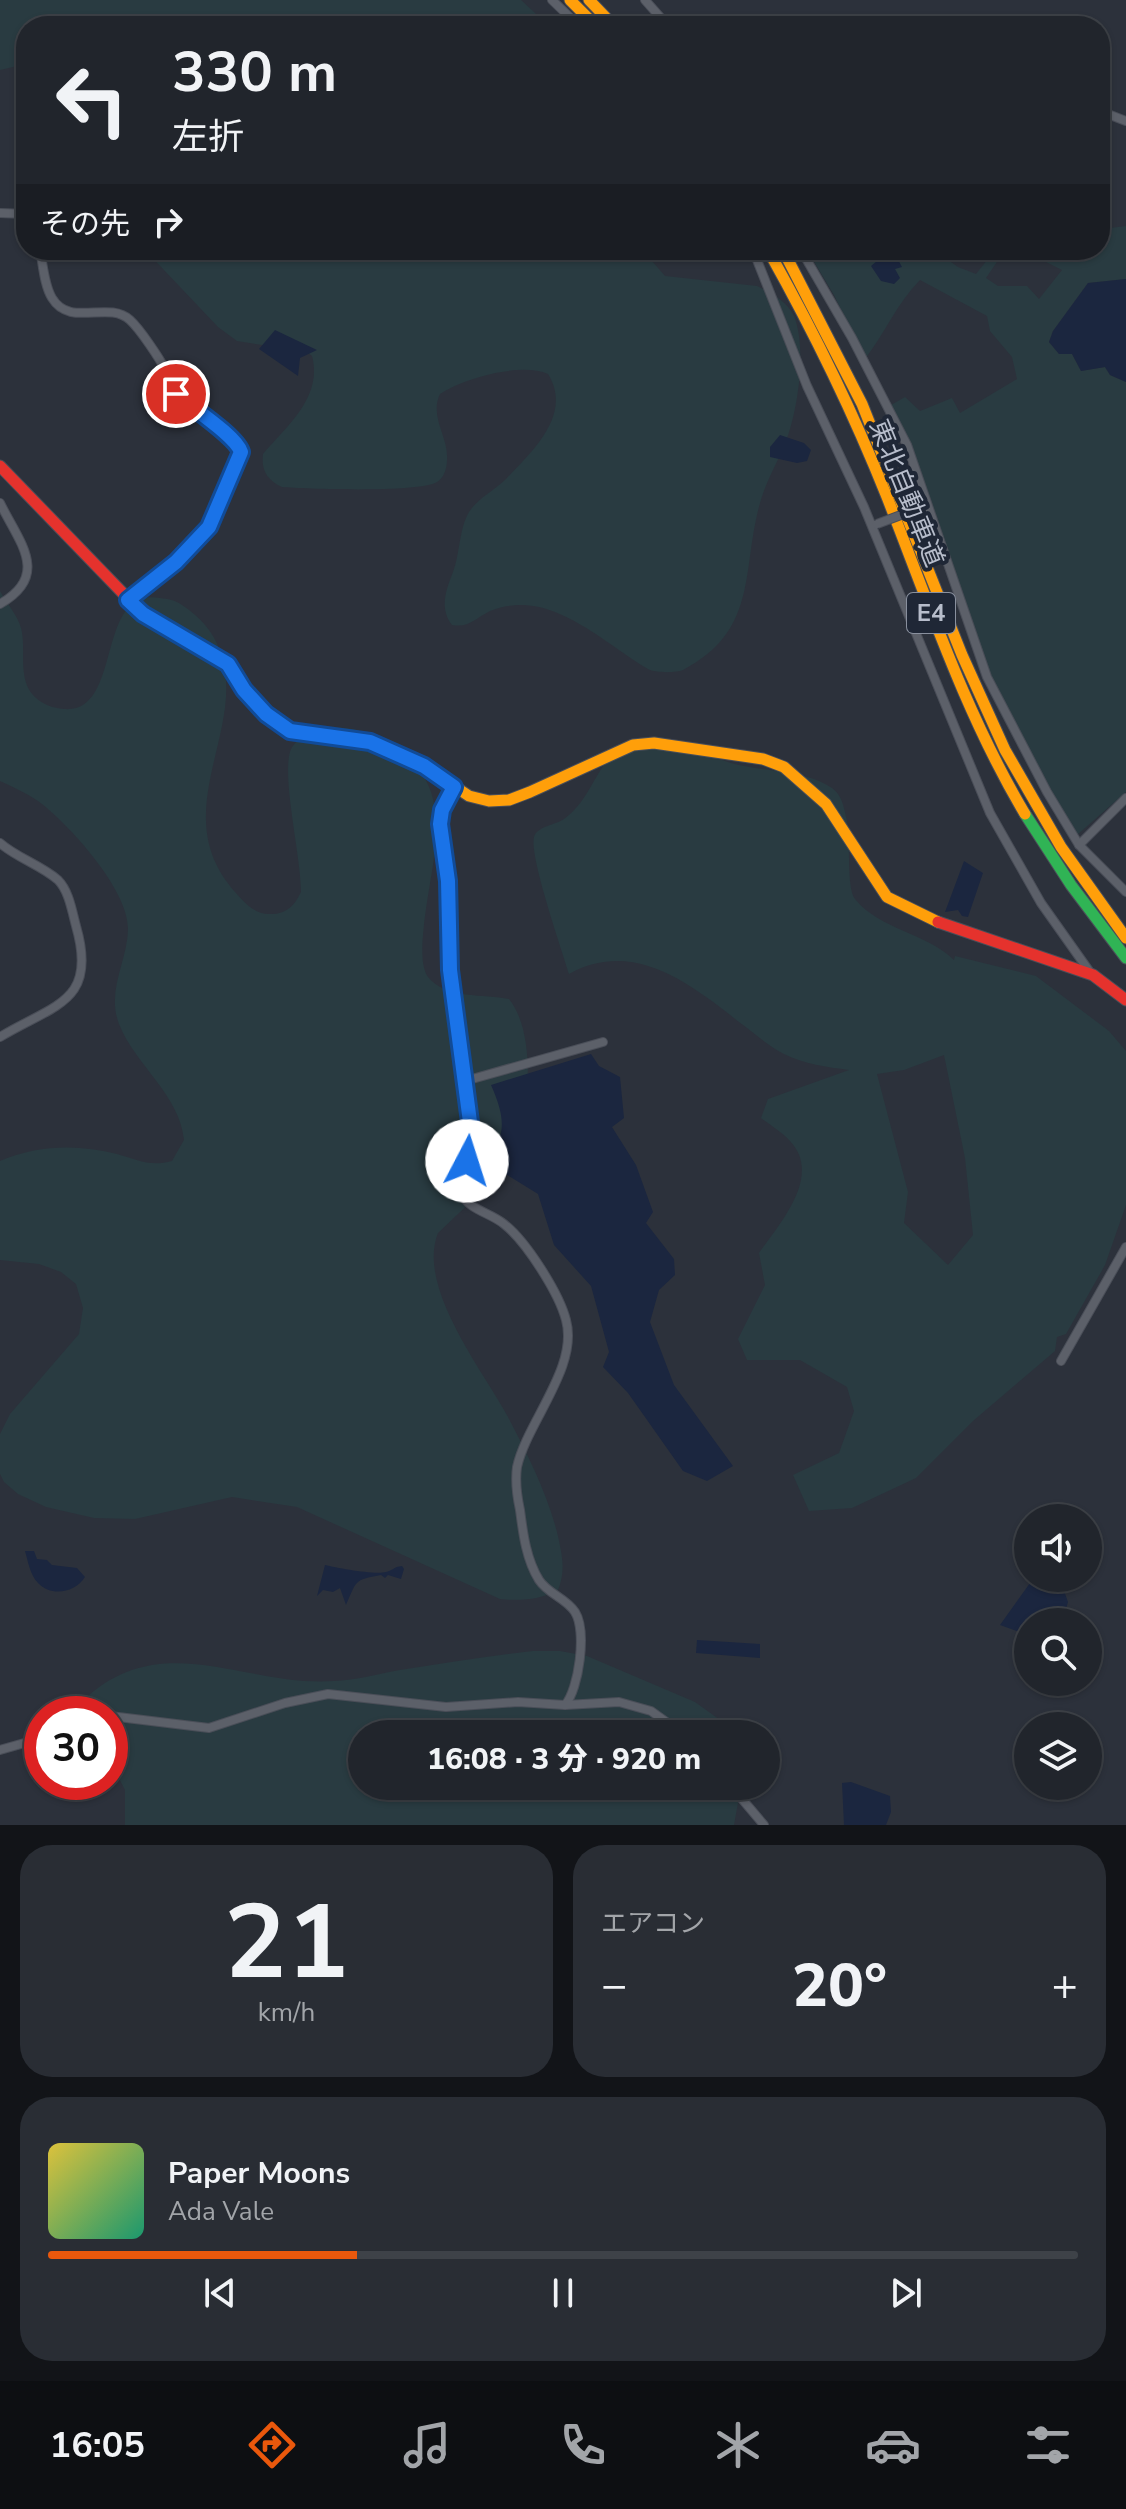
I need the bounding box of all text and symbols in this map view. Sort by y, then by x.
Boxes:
text: 330 m [172,34,337,111]
icon: left [40,48,144,152]
text: 左折 [172,113,244,162]
icon: right [146,200,190,244]
text: その先 [40,204,130,245]
pin [142,360,210,428]
icon: arrive [154,372,198,416]
street label: 東北自動車道 [861,414,952,572]
road number: E4 [907,593,955,633]
position arrow [425,1119,509,1203]
map controls [1014,1504,1102,1800]
button: sound [1014,1504,1102,1592]
button: search [1014,1608,1102,1696]
speed limit sign: 30 [24,1696,128,1800]
button: layers [1014,1712,1102,1800]
text: 16:08 · 3 分 · 920 m [427,1739,701,1780]
text: 21 [224,1872,349,2014]
text: エアコン [601,1906,705,1941]
text: 20° [792,1945,887,2027]
text: − [601,1956,627,2016]
text: + [1052,1956,1078,2016]
text: km/h [258,1995,315,2030]
text: Paper Moons [168,2153,350,2194]
text: Ada Vale [168,2194,274,2229]
icon: previous [198,2271,242,2315]
icon: pause [541,2271,585,2315]
icon: next [884,2271,928,2315]
icon: directions [244,2417,300,2473]
icon: music [399,2417,455,2473]
icon: phone [555,2417,611,2473]
icon: climate [710,2417,766,2473]
icon: car [865,2417,921,2473]
icon: filters [1020,2417,1076,2473]
text: 16:05 [50,2421,145,2470]

